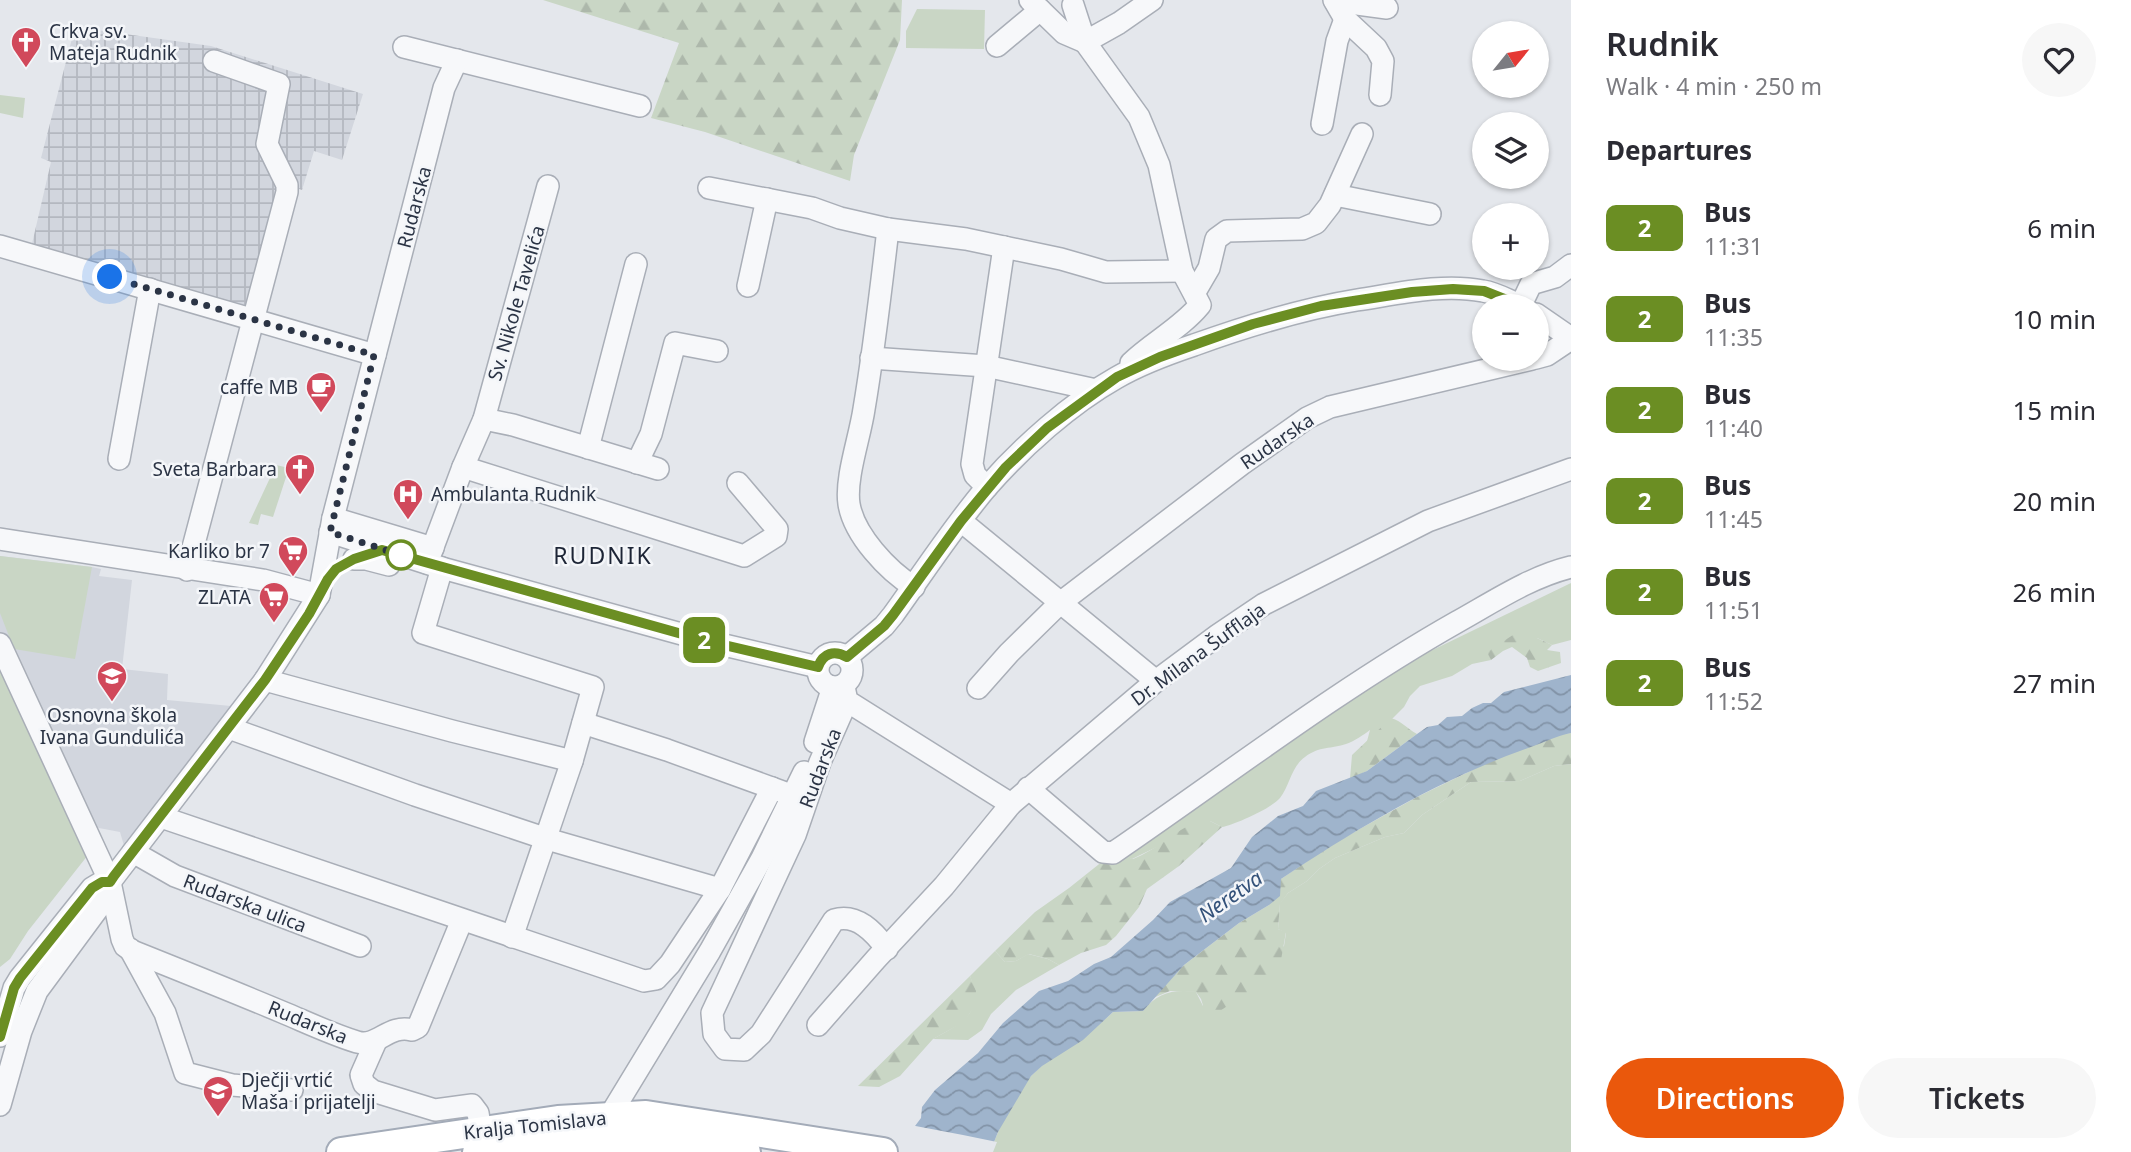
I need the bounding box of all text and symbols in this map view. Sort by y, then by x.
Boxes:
place label: Crkva sv. Mateja Rudnik [49,18,177,66]
north arrow [1472,21,1549,98]
map controls [1472,21,1549,371]
text: Rudnik [1606,21,1719,66]
button: heart [2022,23,2096,97]
church icon: Crkva sv. Mateja Rudnik [9,25,43,69]
text: Walk · 4 min · 250 m [1606,70,1822,102]
button: layers [1472,112,1549,189]
text: Departures [1606,132,1752,168]
street label: Rudarska [391,163,437,251]
text: Bus [1704,194,1751,230]
button: + [1472,203,1549,280]
text: 6 min [2027,210,2096,246]
text: 2 [1638,211,1651,244]
street label: Sv. Nikole Tavelića [481,222,551,384]
text: 11:31 [1704,230,1763,262]
your location [92,259,127,294]
text: Bus [1704,285,1751,321]
button: − [1472,294,1549,371]
text: 10 min [2012,301,2096,337]
text: 2 [1638,302,1651,335]
text: 11:35 [1704,321,1763,353]
cafe icon: caffe MB [304,370,338,414]
place label: caffe MB [220,374,298,400]
text: Bus [1704,376,1751,412]
text: 15 min [2012,392,2096,428]
text: 2 [1638,393,1651,426]
street label: Rudarska [1235,407,1319,475]
text: 11:40 [1704,412,1763,444]
church icon: Sveta Barbara [283,452,317,496]
place label: Sveta Barbara [152,456,277,482]
text: Bus [1704,467,1751,503]
hospital icon: Ambulanta Rudnik [391,477,425,521]
place label: Ambulanta Rudnik [431,481,596,507]
text: 20 min [2012,483,2096,519]
text: 2 [1638,484,1651,517]
text: 11:45 [1704,503,1763,535]
supermarket icon: Karliko br 7 [276,534,310,578]
place label: Karliko br 7 [168,538,270,564]
district label: RUDNIK [553,539,653,571]
unlabelled marker [386,540,416,570]
text: Bus [1704,558,1751,594]
text: 26 min [2012,574,2096,610]
text: 2 [1638,575,1651,608]
supermarket icon: ZLATA [257,580,291,624]
place label: ZLATA [198,584,252,610]
text: 11:51 [1704,594,1763,626]
street label: Dr. Milana Šufflaja [1126,596,1270,712]
line badge: 2 [681,617,727,663]
text: 2 [697,623,711,656]
text: Bus [1704,649,1751,685]
school or university icon: Osnovna škola Ivana Gundulića [95,659,129,703]
text: 27 min [2012,665,2096,701]
text: 2 [1638,666,1651,699]
text: 11:52 [1704,685,1763,717]
place label: Osnovna škola Ivana Gundulića [40,702,184,750]
street label: Rudarska [793,724,847,812]
water label: Neretva [1192,864,1268,928]
street label: Rudarska ulica [180,868,310,938]
street label: Rudarska [264,994,352,1050]
button: Directions [1606,1058,1844,1138]
button: Tickets [1858,1058,2096,1138]
place label: Dječji vrtić Maša i prijatelji [241,1067,376,1115]
school or university icon: Dječji vrtić Maša i prijatelji [201,1074,235,1118]
street label: Kralja Tomislava [462,1105,608,1145]

